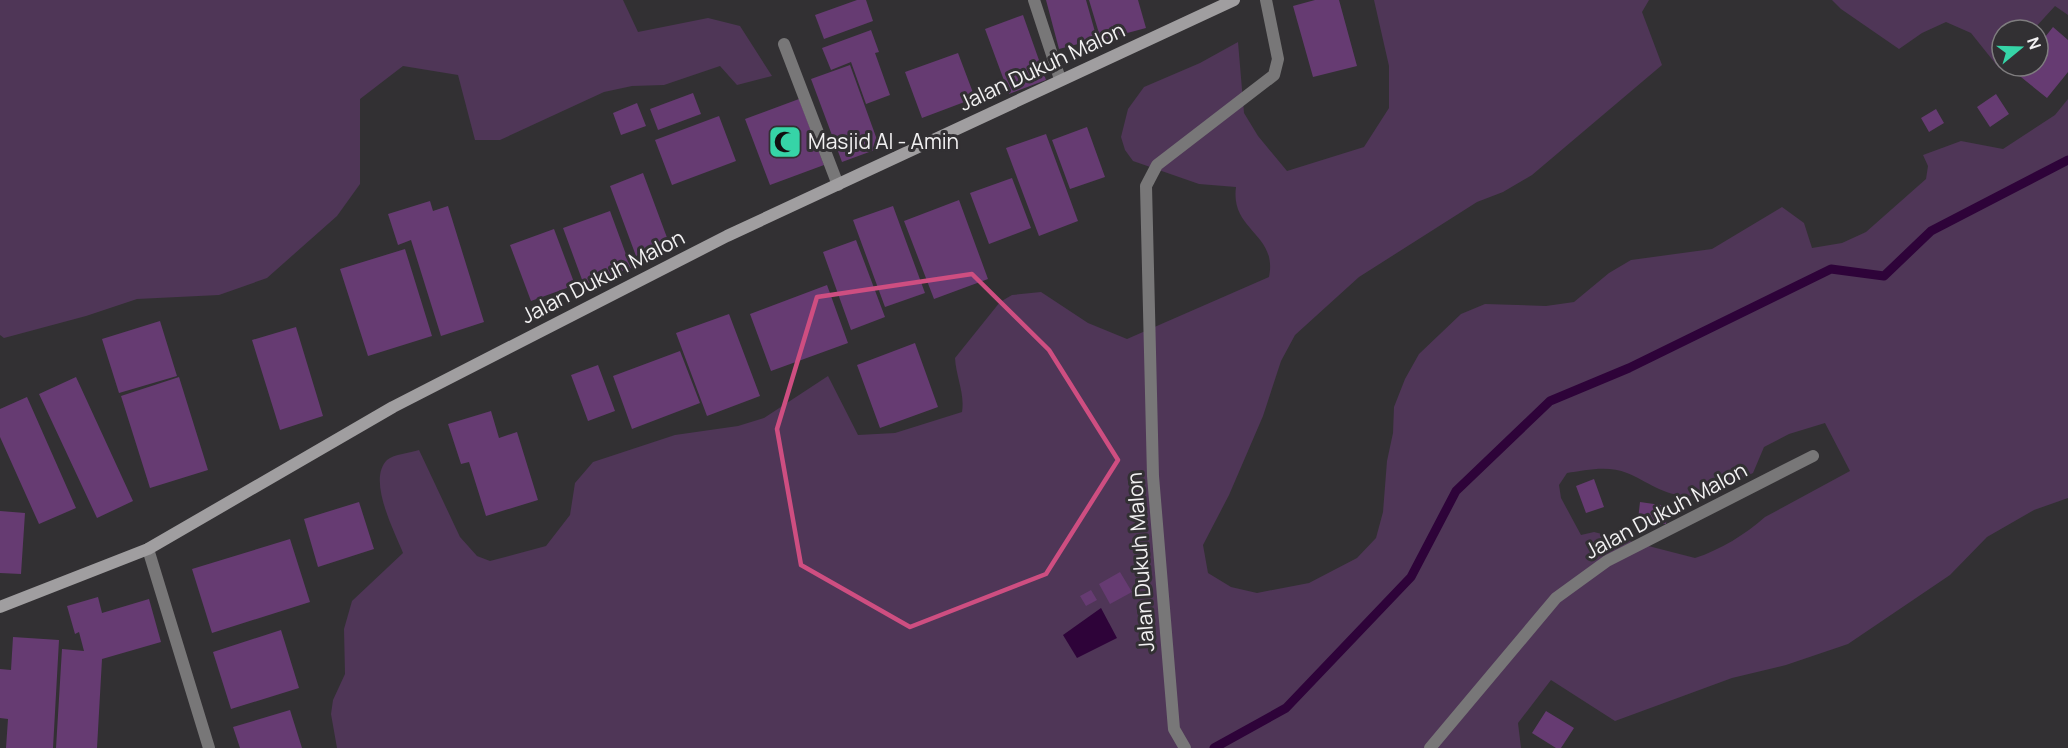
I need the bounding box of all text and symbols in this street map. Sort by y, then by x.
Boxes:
street label: Jalan Dukuh Malon [954,15,1129,117]
north arrow [1990,18,2050,78]
text: N [2022,34,2046,52]
mosque icon: Masjid Al - Amin [767,124,803,160]
place label: Masjid Al - Amin [808,127,959,155]
street label: Jalan Dukuh Malon [516,223,689,329]
street label: Jalan Dukuh Malon [1580,456,1752,565]
street label: Jalan Dukuh Malon [1120,471,1160,653]

